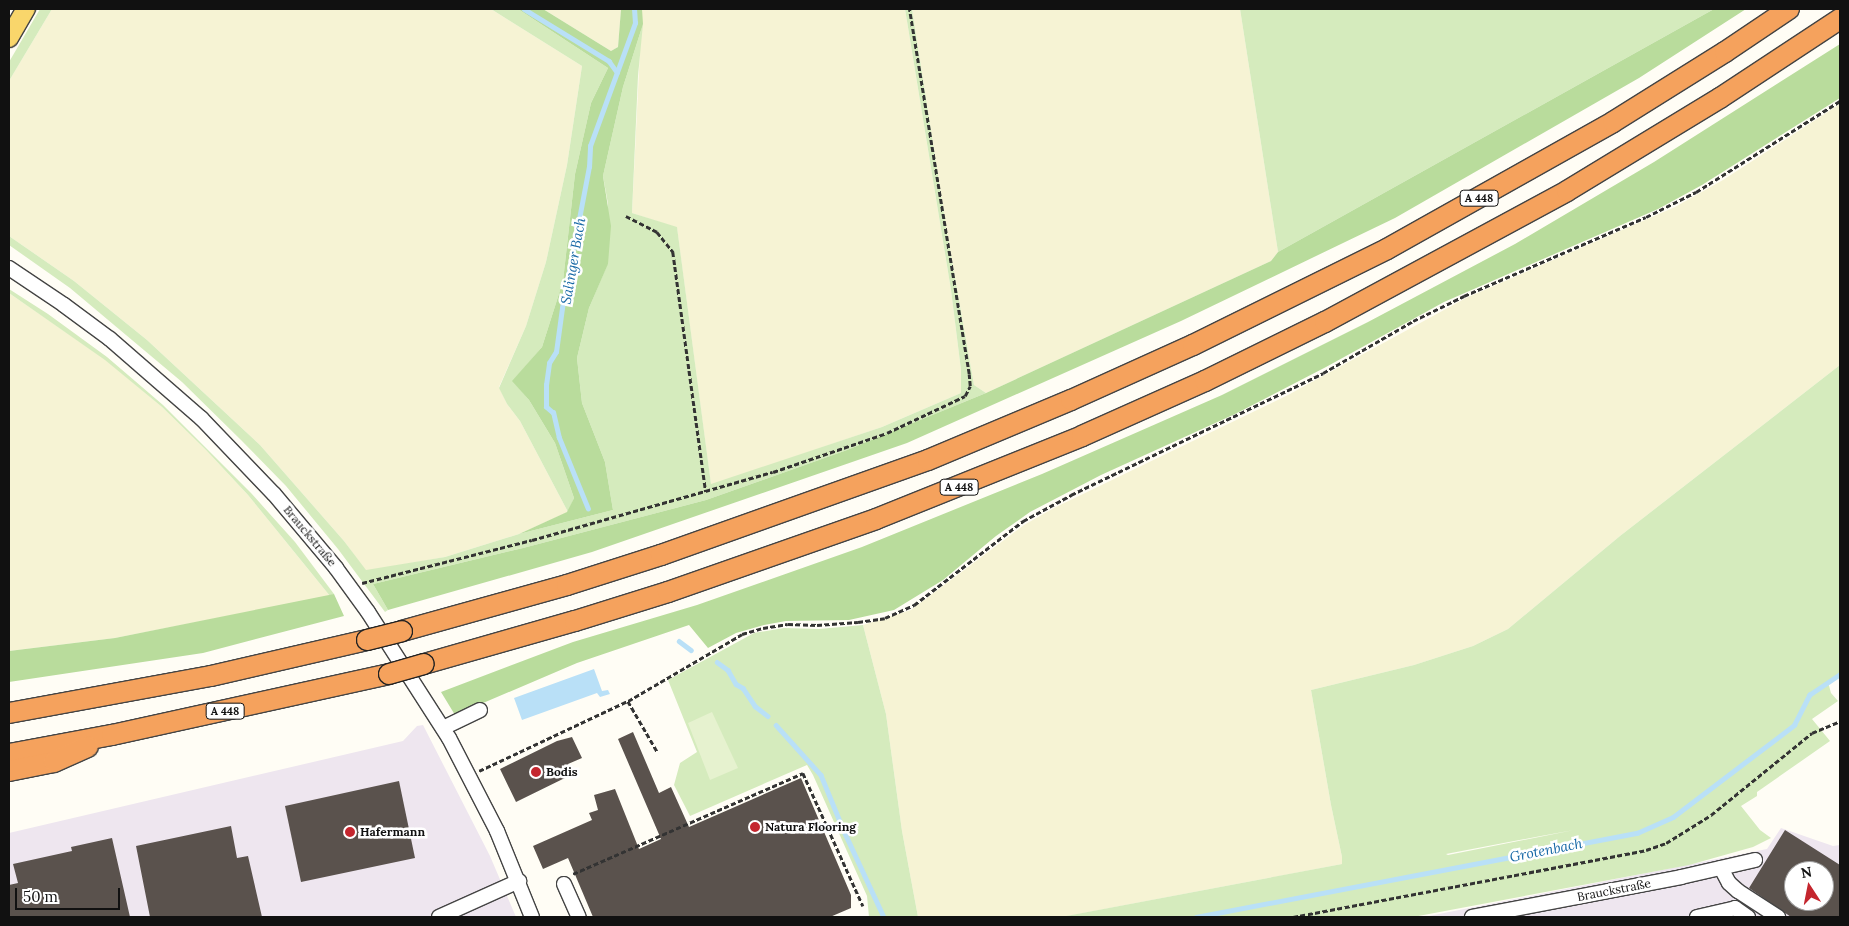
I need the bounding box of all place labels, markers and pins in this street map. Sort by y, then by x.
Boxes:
place label: Bodis [546,765,578,779]
marker: Bodis [530,766,542,778]
place label: Natura Flooring [765,820,856,834]
marker: Natura Flooring [749,821,761,833]
place label: Hafermann [360,825,425,839]
marker: Hafermann [344,826,356,838]

